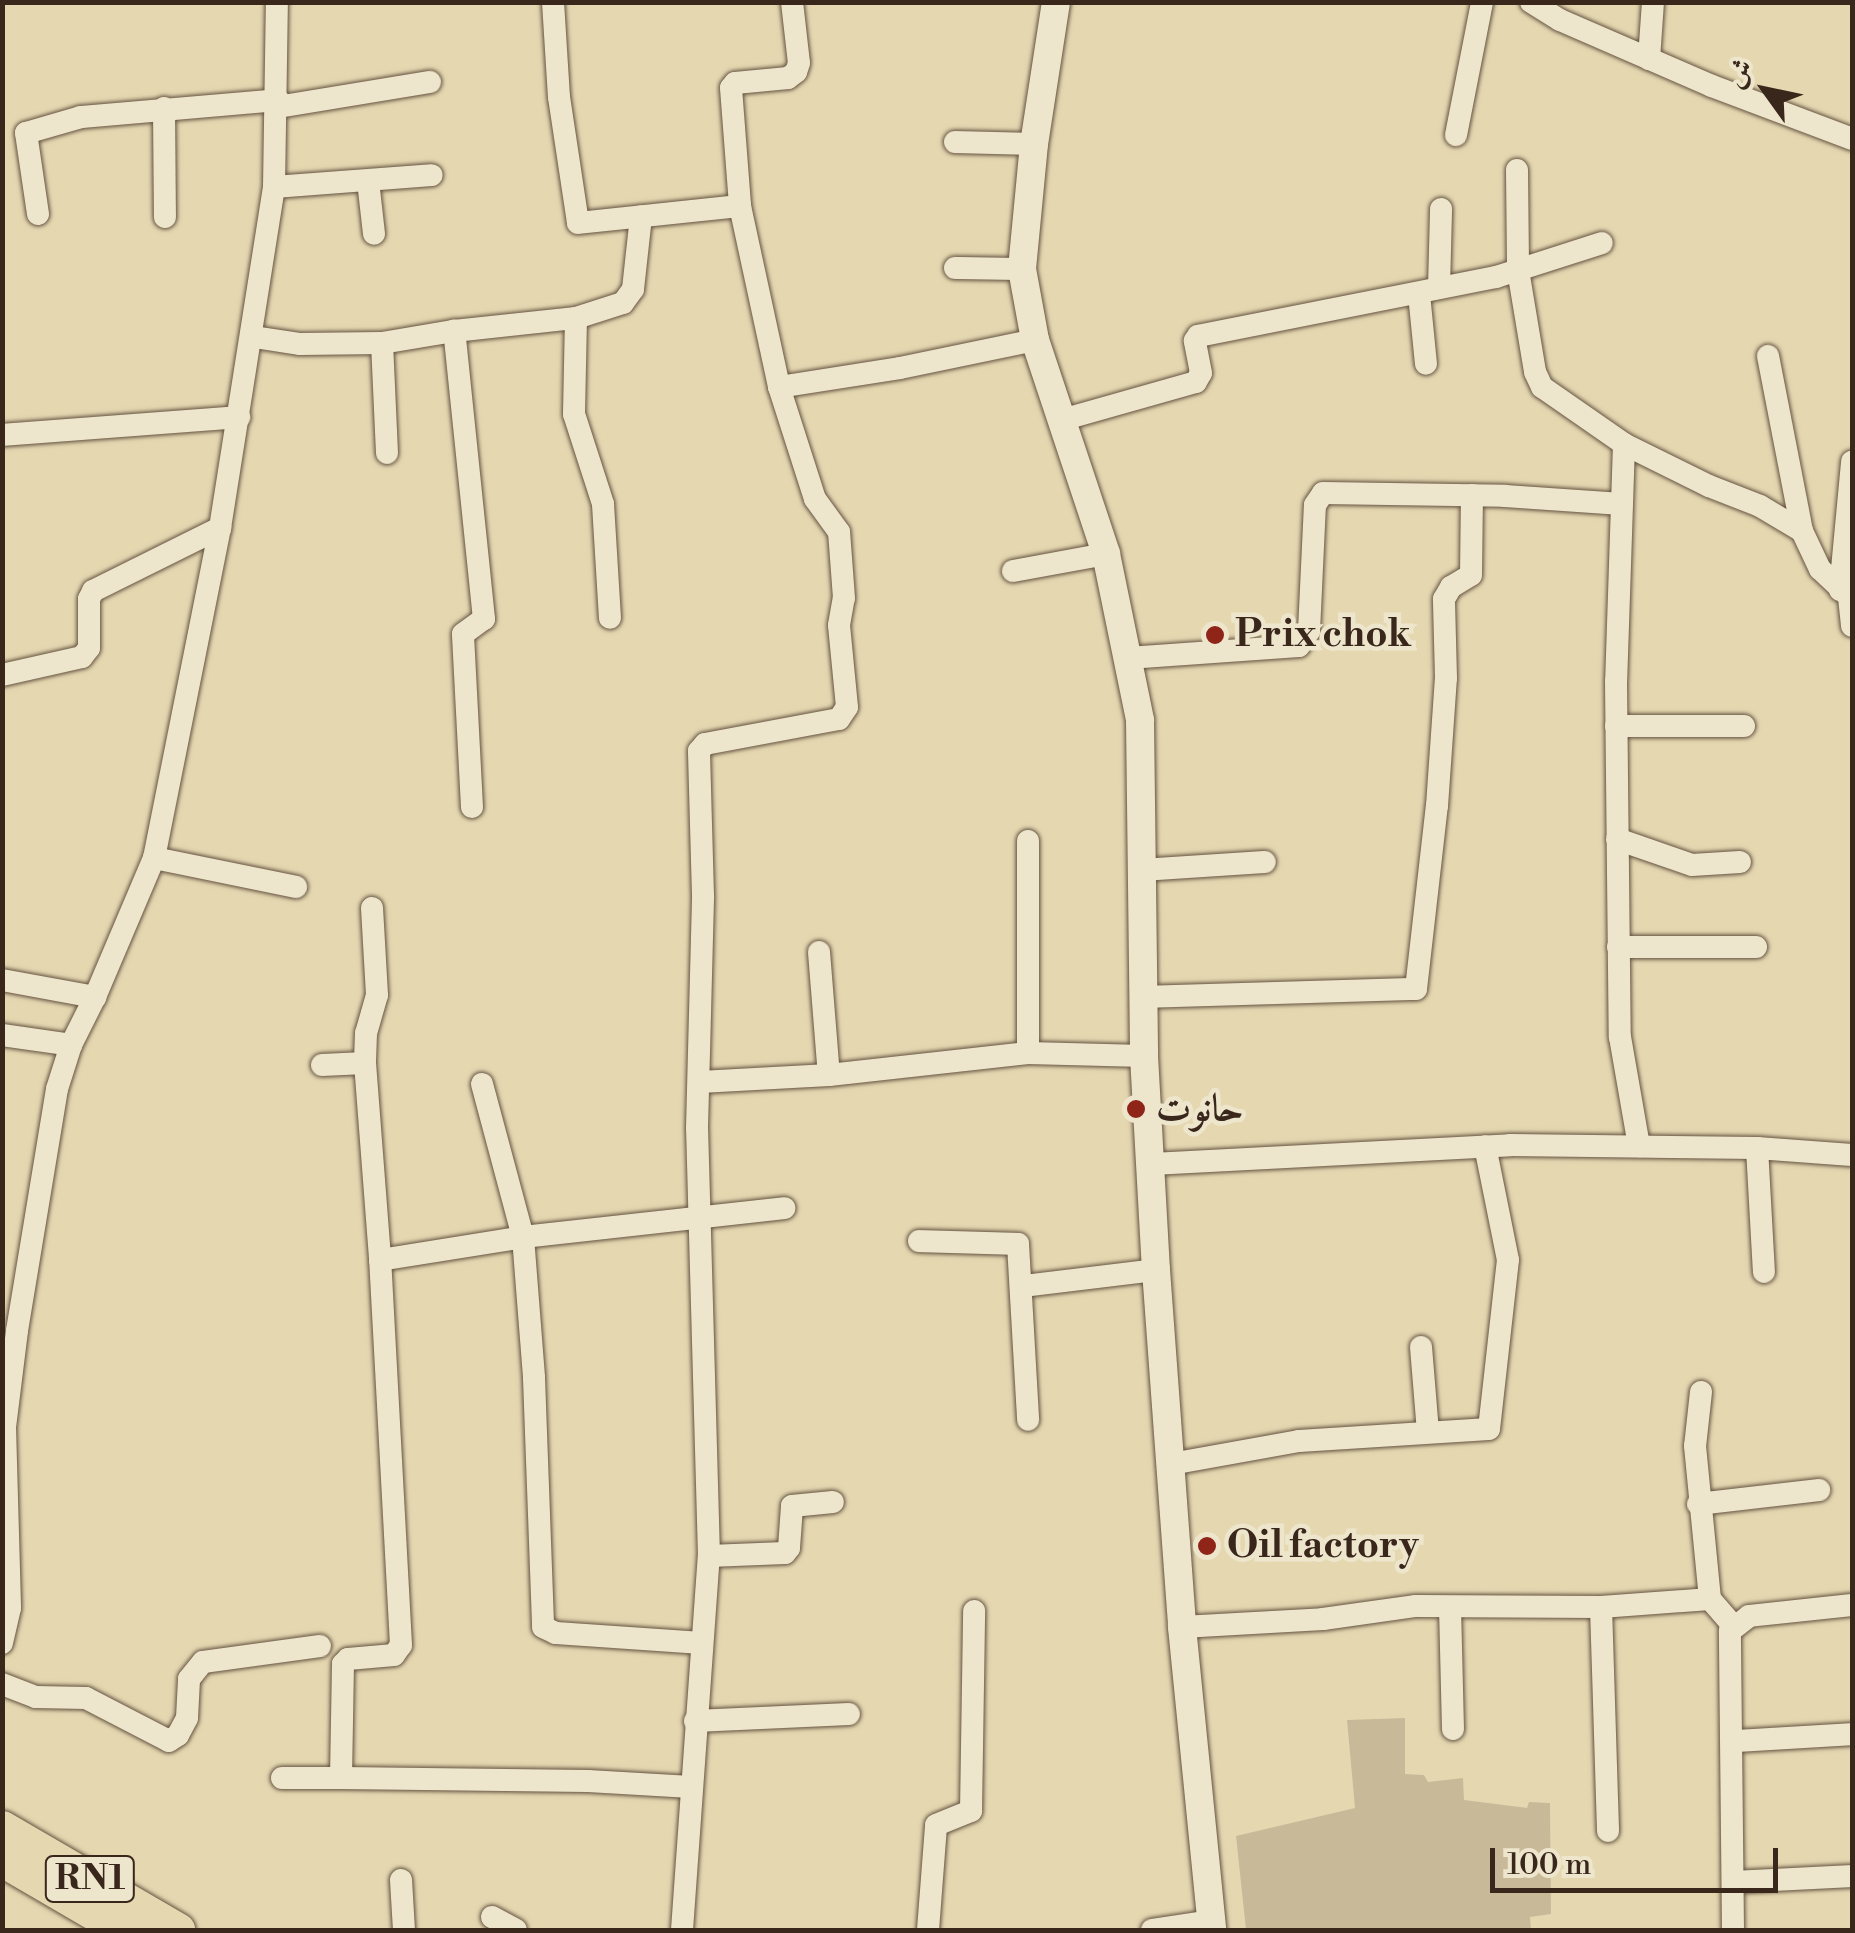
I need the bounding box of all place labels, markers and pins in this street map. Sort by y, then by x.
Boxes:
place label: Prix chok [1235,612,1411,658]
marker: Prix chok [1204,624,1226,646]
place label: حانوت [1156,1086,1243,1132]
marker: حانوت [1125,1098,1147,1120]
place label: Oil factory [1227,1523,1419,1569]
marker: Oil factory [1196,1535,1218,1557]

